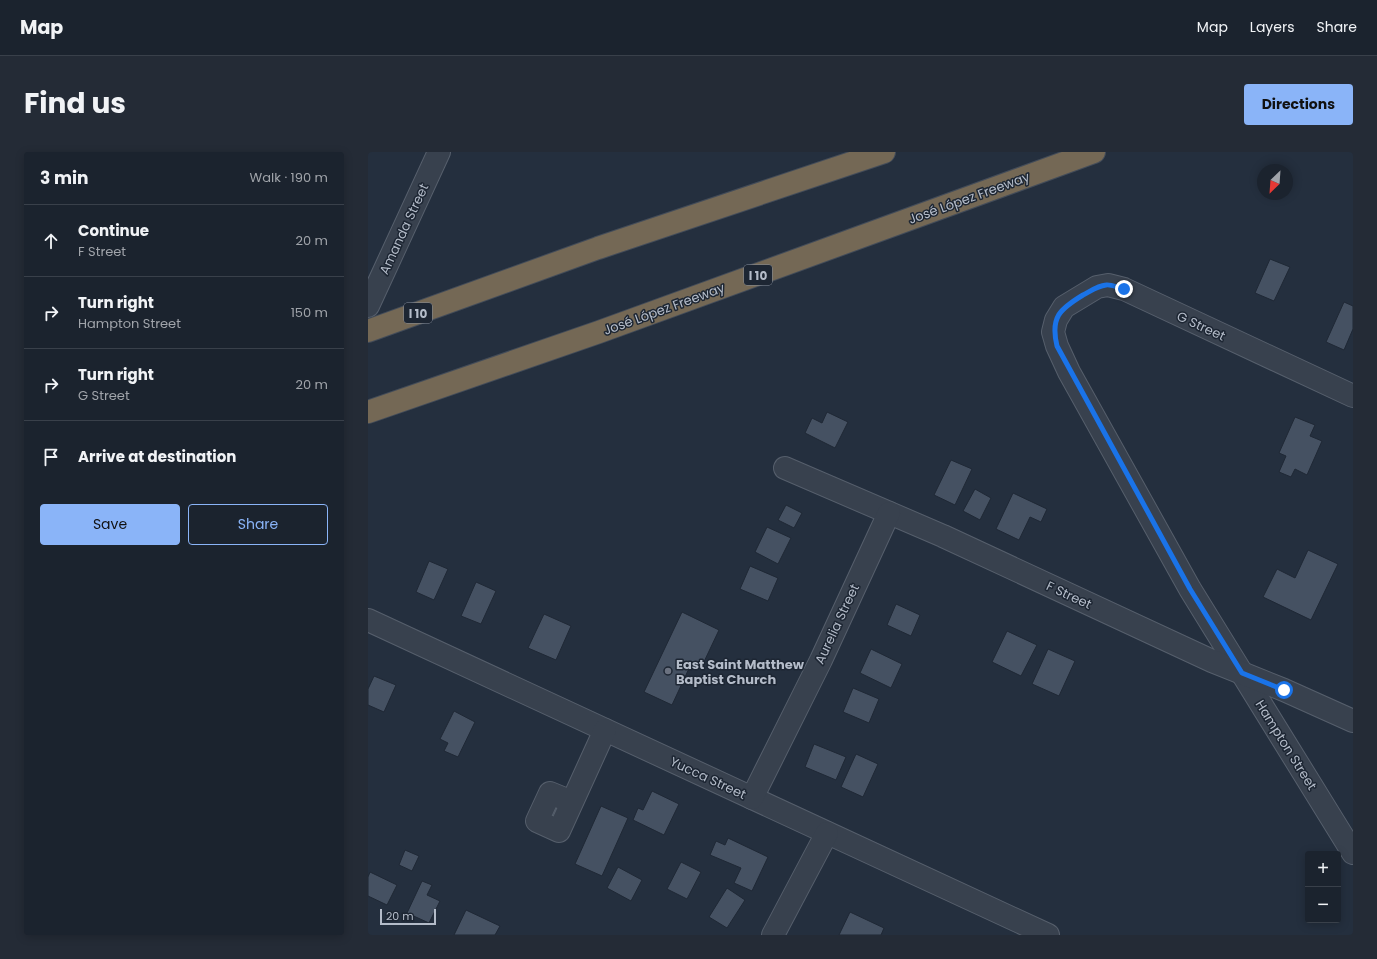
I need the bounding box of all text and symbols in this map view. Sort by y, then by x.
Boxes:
text: Map [20,14,63,41]
text: Map [1197,17,1228,37]
text: Layers [1250,17,1294,37]
text: Share [1316,17,1357,37]
text: Find us [24,84,126,123]
button: Directions [1244,84,1353,125]
north arrow [1257,164,1293,200]
text: 3 min [40,166,88,190]
street label: José López Freeway [906,167,1033,229]
text: Walk · 190 m [250,168,328,187]
street label: Amanda Street [375,180,434,278]
text: Continue [78,220,149,241]
icon: ahead [40,230,62,252]
text: 20 m [295,231,328,250]
text: F Street [78,242,126,261]
road number: I 10 [744,265,772,285]
street label: José López Freeway [601,278,728,340]
route end [1115,280,1133,298]
text: Turn right [78,292,154,313]
icon: right [40,302,62,324]
text: 150 m [291,303,328,322]
road number: I 10 [404,303,432,323]
street label: G Street [1174,306,1229,346]
text: Hampton Street [78,314,181,333]
text: Turn right [78,364,154,385]
icon: right [40,374,62,396]
text: 20 m [295,375,328,394]
text: G Street [78,386,130,405]
icon: arrive [40,446,62,468]
text: Arrive at destination [78,446,236,467]
button: Save [40,504,180,545]
button: Share [188,504,328,545]
street label: F Street [1043,576,1095,614]
street label: Aurelia Street [810,580,864,667]
place label: East Saint Matthew Baptist Church [676,655,805,689]
marker: East Saint Matthew Baptist Church [663,666,673,676]
route start [1275,681,1293,699]
street label: Hampton Street [1251,696,1321,794]
street label: Yucca Street [667,752,749,804]
map controls [1305,851,1341,923]
button: + [1305,851,1341,887]
button: − [1305,887,1341,923]
scale bar [380,907,436,926]
text: 20 m [386,908,414,924]

